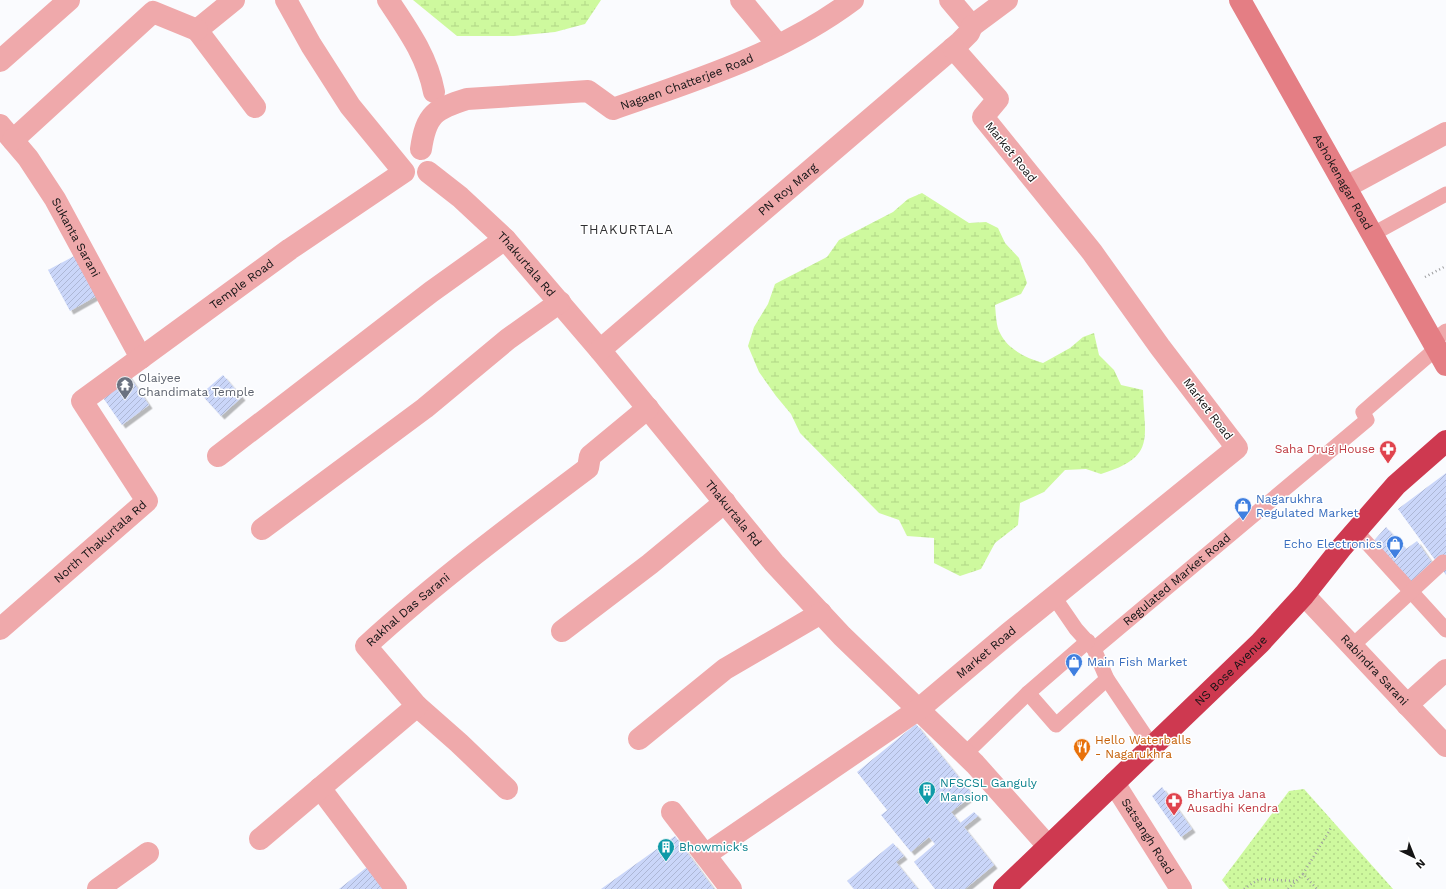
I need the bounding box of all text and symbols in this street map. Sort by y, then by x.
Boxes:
street label: Nagaen Chatterjee Road [618,51,756,113]
street label: Market Road [982,119,1040,185]
street label: Ashokenagar Road [1310,132,1375,232]
street label: PN Roy Marg [755,160,820,218]
street label: Sukanta Sarani [49,195,103,279]
district label: THAKURTALA [580,222,674,237]
street label: Thakurtala Rd [494,228,558,299]
street label: Temple Road [207,256,276,312]
place label: Olaiyee Chandimata Temple [138,371,254,399]
temple icon: Olaiyee Chandimata Temple [115,375,135,400]
street label: Market Road [1180,375,1236,443]
pharmacy icon: Saha Drug House [1378,439,1398,464]
place label: Saha Drug House [1275,442,1375,456]
street label: Thakurtala Rd [702,477,765,549]
place label: Nagarukhra Regulated Market [1256,492,1359,520]
shop icon: Nagarukhra Regulated Market [1233,496,1253,521]
street label: North Thakurtala Rd [51,498,149,586]
street label: Regulated Market Road [1120,531,1233,629]
shop icon: Echo Electronics [1385,534,1405,559]
place label: Echo Electronics [1284,537,1382,551]
street label: Rakhal Das Sarani [363,570,453,649]
street label: Market Road [954,623,1019,681]
street label: Rabindra Sarani [1338,632,1411,708]
street label: NS Bose Avenue [1192,633,1270,709]
shop icon: Main Fish Market [1064,652,1084,677]
place label: Main Fish Market [1087,655,1187,669]
place label: Hello Waterballs - Nagarukhra [1095,733,1191,761]
restaurant icon: Hello Waterballs - Nagarukhra [1072,737,1092,762]
place label: NFSCSL Ganguly Mansion [940,776,1038,804]
building icon: NFSCSL Ganguly Mansion [917,780,937,805]
place label: Bhartiya Jana Ausadhi Kendra [1187,787,1279,815]
pharmacy icon: Bhartiya Jana Ausadhi Kendra [1164,791,1184,816]
street label: Satsangh Road [1119,796,1177,877]
building icon: Bhowmick's [656,837,676,862]
north arrow [1394,837,1434,877]
place label: Bhowmick's [679,840,748,854]
text: N [1413,856,1428,871]

